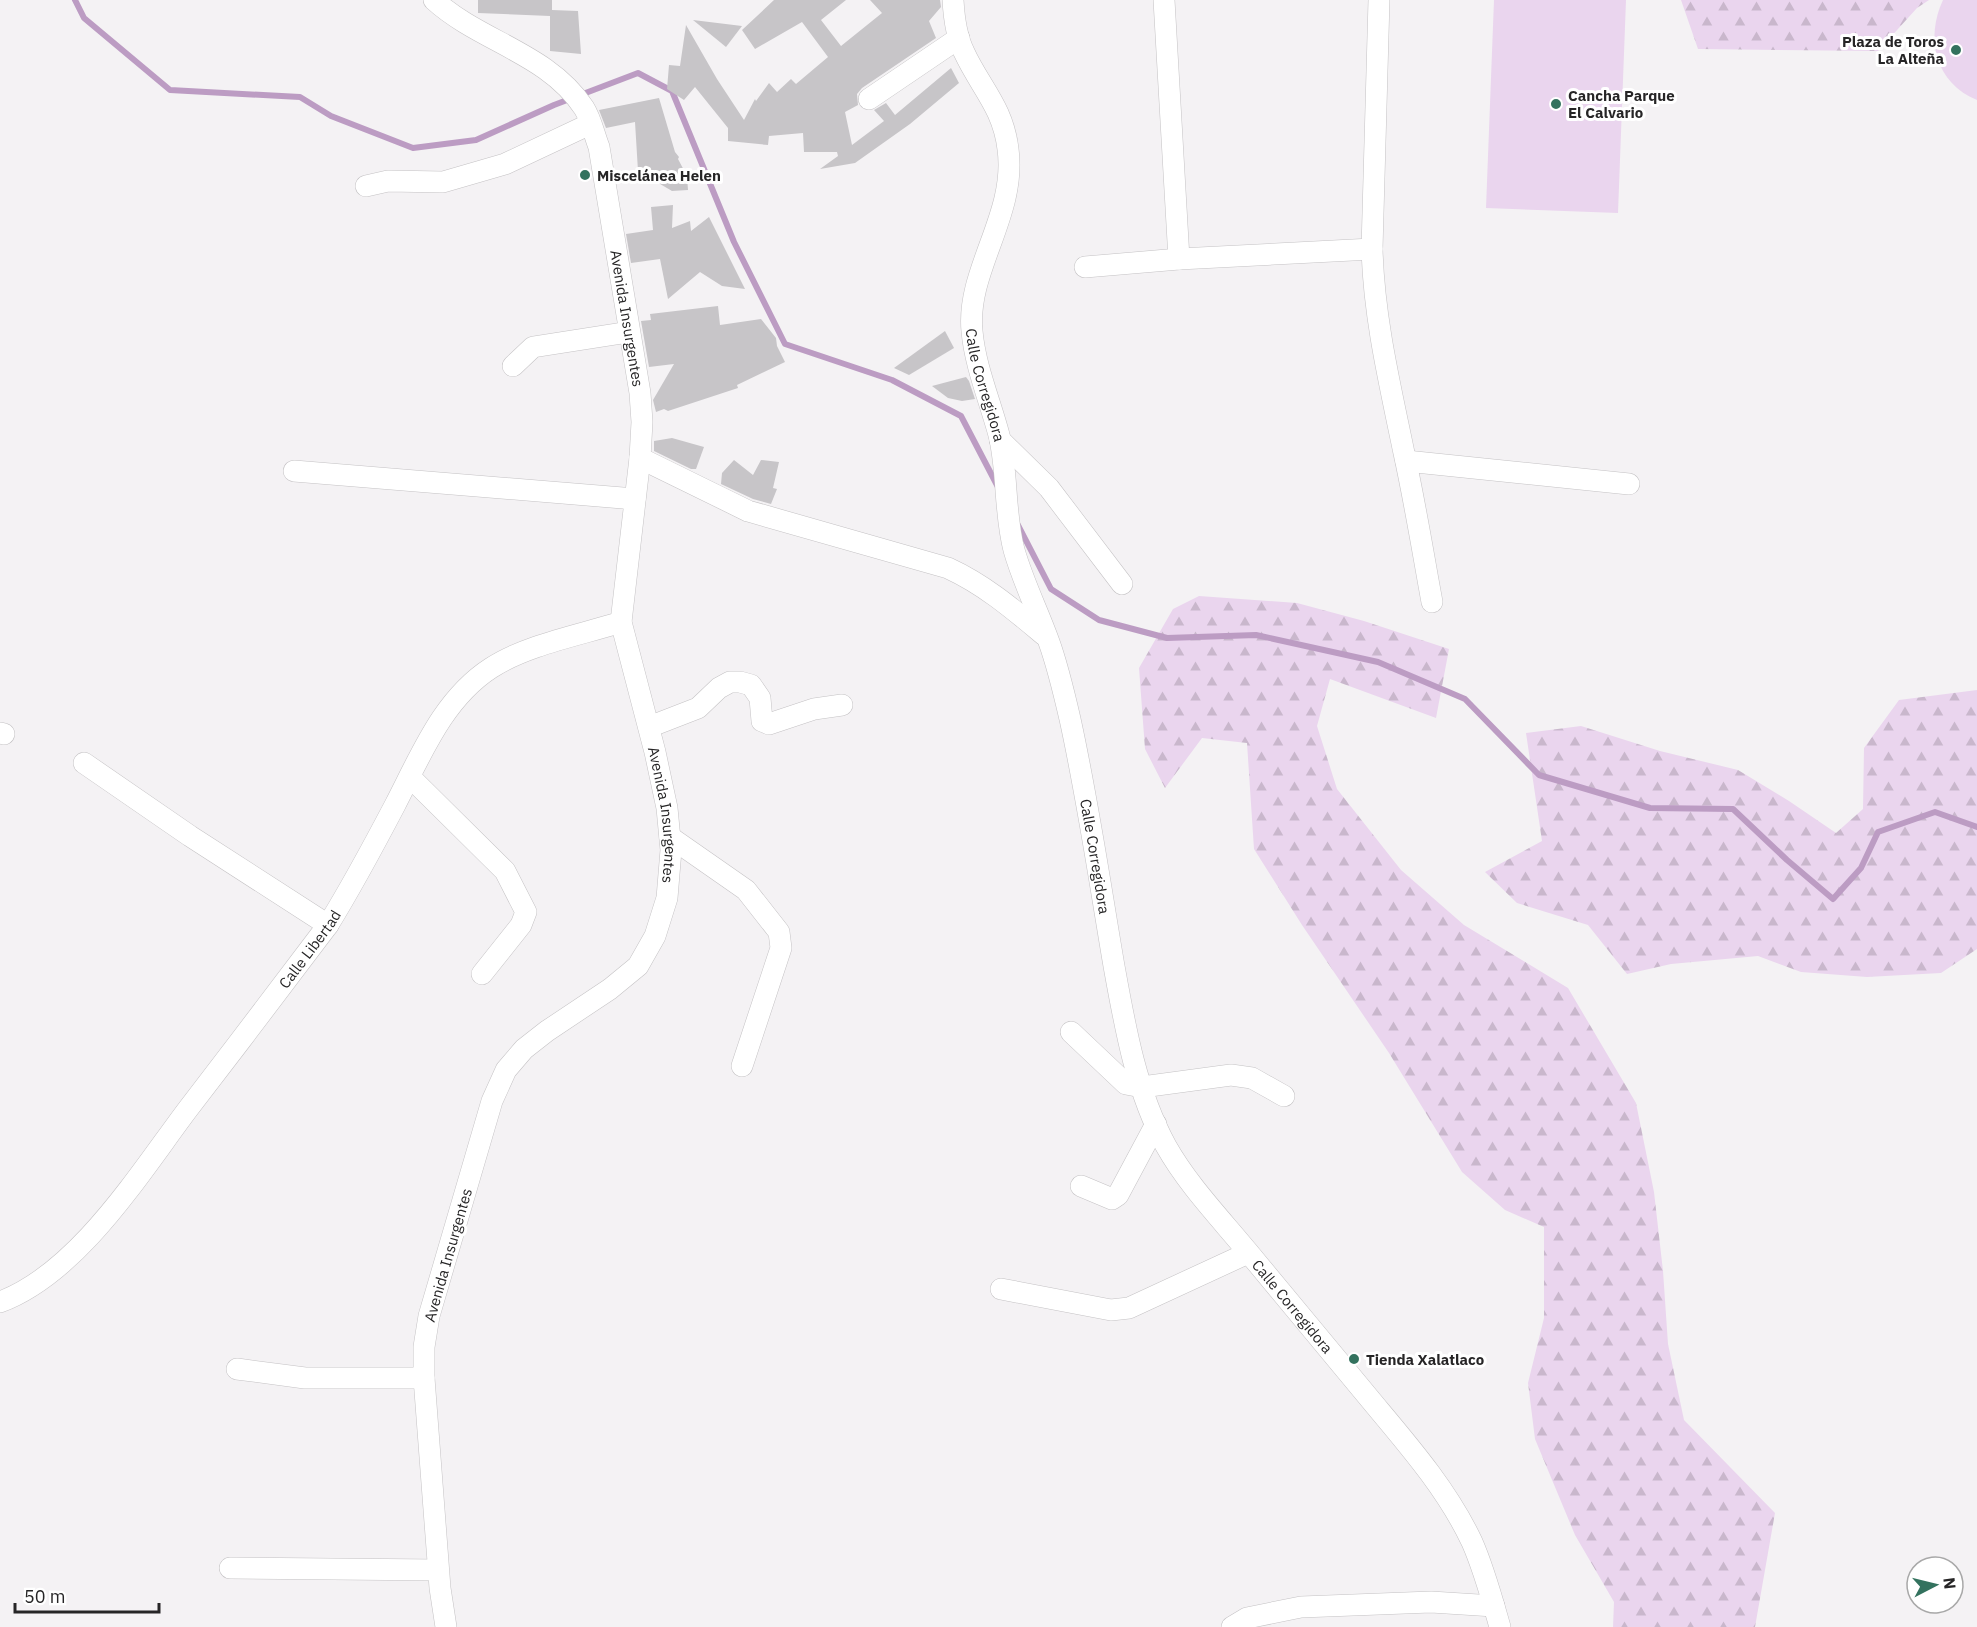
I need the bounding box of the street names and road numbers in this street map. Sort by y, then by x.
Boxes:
street label: Avenida Insurgentes [607,249,648,388]
street label: Calle Corregidora [962,328,1010,443]
street label: Avenida Insurgentes [644,744,681,884]
street label: Calle Corregidora [1077,797,1115,915]
street label: Calle Libertad [274,906,345,992]
street label: Avenida Insurgentes [420,1186,476,1324]
street label: Calle Corregidora [1248,1255,1337,1357]

